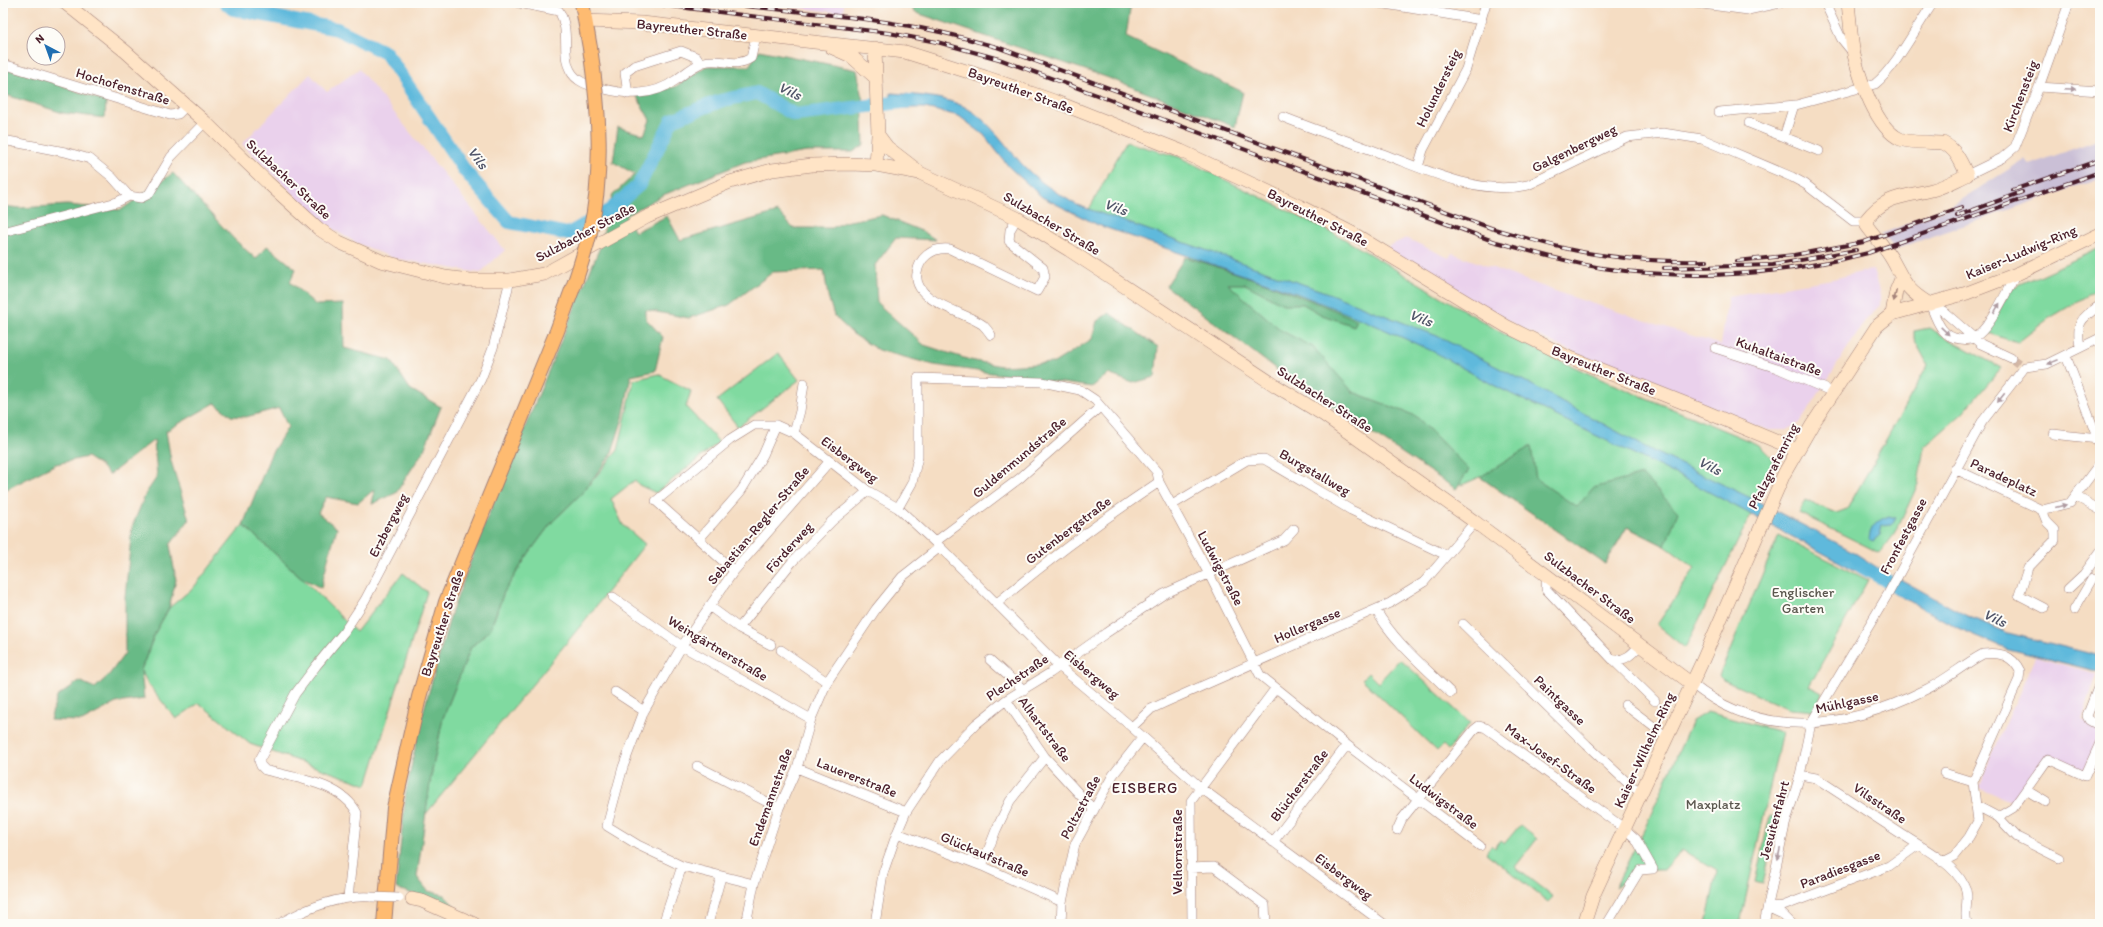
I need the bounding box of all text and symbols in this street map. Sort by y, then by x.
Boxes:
street label: Bayreuther Straße [636,15,748,44]
north arrow [26,26,66,66]
text: N [33,31,47,46]
street label: Holundersteig [1412,46,1465,130]
street label: Kirchensteig [1999,57,2042,134]
street label: Bayreuther Straße [966,63,1076,118]
street label: Hochofenstraße [74,64,172,109]
water label: Vils [775,78,806,105]
one-way arrow [2064,86,2077,92]
street label: Galgenbergweg [1529,120,1620,176]
street label: Sulzbacher Straße [243,136,335,223]
water label: Vils [464,143,493,174]
street label: Bayreuther Straße [1264,185,1371,250]
street label: Sulzbacher Straße [1000,188,1104,259]
water label: Vils [1102,195,1131,220]
street label: Sulzbacher Straße [533,199,638,266]
street label: Kaiser-Ludwig-Ring [1963,221,2080,284]
one-way arrow [1892,290,1898,302]
one-way arrow [1994,302,2001,314]
water label: Vils [1407,305,1437,331]
one-way arrow [1940,326,1950,336]
street label: Kuhaltaistraße [1734,333,1824,380]
street label: Bayreuther Straße [1549,342,1659,399]
one-way arrow [2046,359,2058,365]
street label: Sulzbacher Straße [1274,362,1376,437]
one-way arrow [1997,392,2006,403]
street label: Guldenmundstraße [969,413,1070,502]
street label: Pfalzgrafenring [1745,420,1803,512]
street label: Eisbergweg [818,432,882,487]
street label: Burgstallweg [1276,445,1354,500]
water label: Vils [1695,453,1726,480]
street label: Paradeplatz [1968,455,2040,501]
street label: Sebastian-Regler-Straße [704,462,813,588]
street label: Erzbergweg [365,490,412,560]
street label: Gutenbergstraße [1022,492,1115,568]
street label: Fronfestgasse [1876,495,1931,577]
one-way arrow [2054,503,2067,509]
street label: Förderweg [762,518,817,576]
street label: Ludwigstraße [1194,528,1248,609]
street label: Sulzbacher Straße [1541,547,1639,628]
street label: Bayreuther Straße [417,567,468,679]
park label: Englischer Garten [1772,584,1835,617]
street label: Hollergasse [1271,604,1343,647]
water label: Vils [1980,605,2011,632]
street label: Weingärtnerstraße [665,612,771,685]
street label: Eisbergweg [1060,646,1124,703]
street label: Plechstraße [983,650,1052,705]
street label: Paintgasse [1530,672,1589,729]
street label: Mühlgasse [1814,687,1880,717]
street label: Kaiser-Wilhelm-Ring [1610,689,1679,811]
street label: Alhartstraße [1015,693,1075,766]
street label: Max-Josef-Straße [1502,719,1600,798]
street label: Endemannstraße [745,745,796,849]
street label: Blücherstraße [1267,746,1332,825]
street label: Lauererstraße [814,754,900,801]
street label: Ludwigstraße [1406,770,1482,833]
street label: Poltzstraße [1057,772,1105,842]
district label: EISBERG [1112,779,1178,797]
street label: Jesuitenfahrt [1756,779,1793,861]
street label: Vilsstraße [1850,779,1910,828]
park label: Maxplatz [1686,796,1741,813]
street label: Velhornstraße [1169,809,1186,895]
street label: Glückaufstraße [938,828,1032,881]
street label: Paradiesgasse [1798,846,1883,893]
one-way arrow [1775,848,1781,861]
street label: Eisbergweg [1312,849,1376,904]

